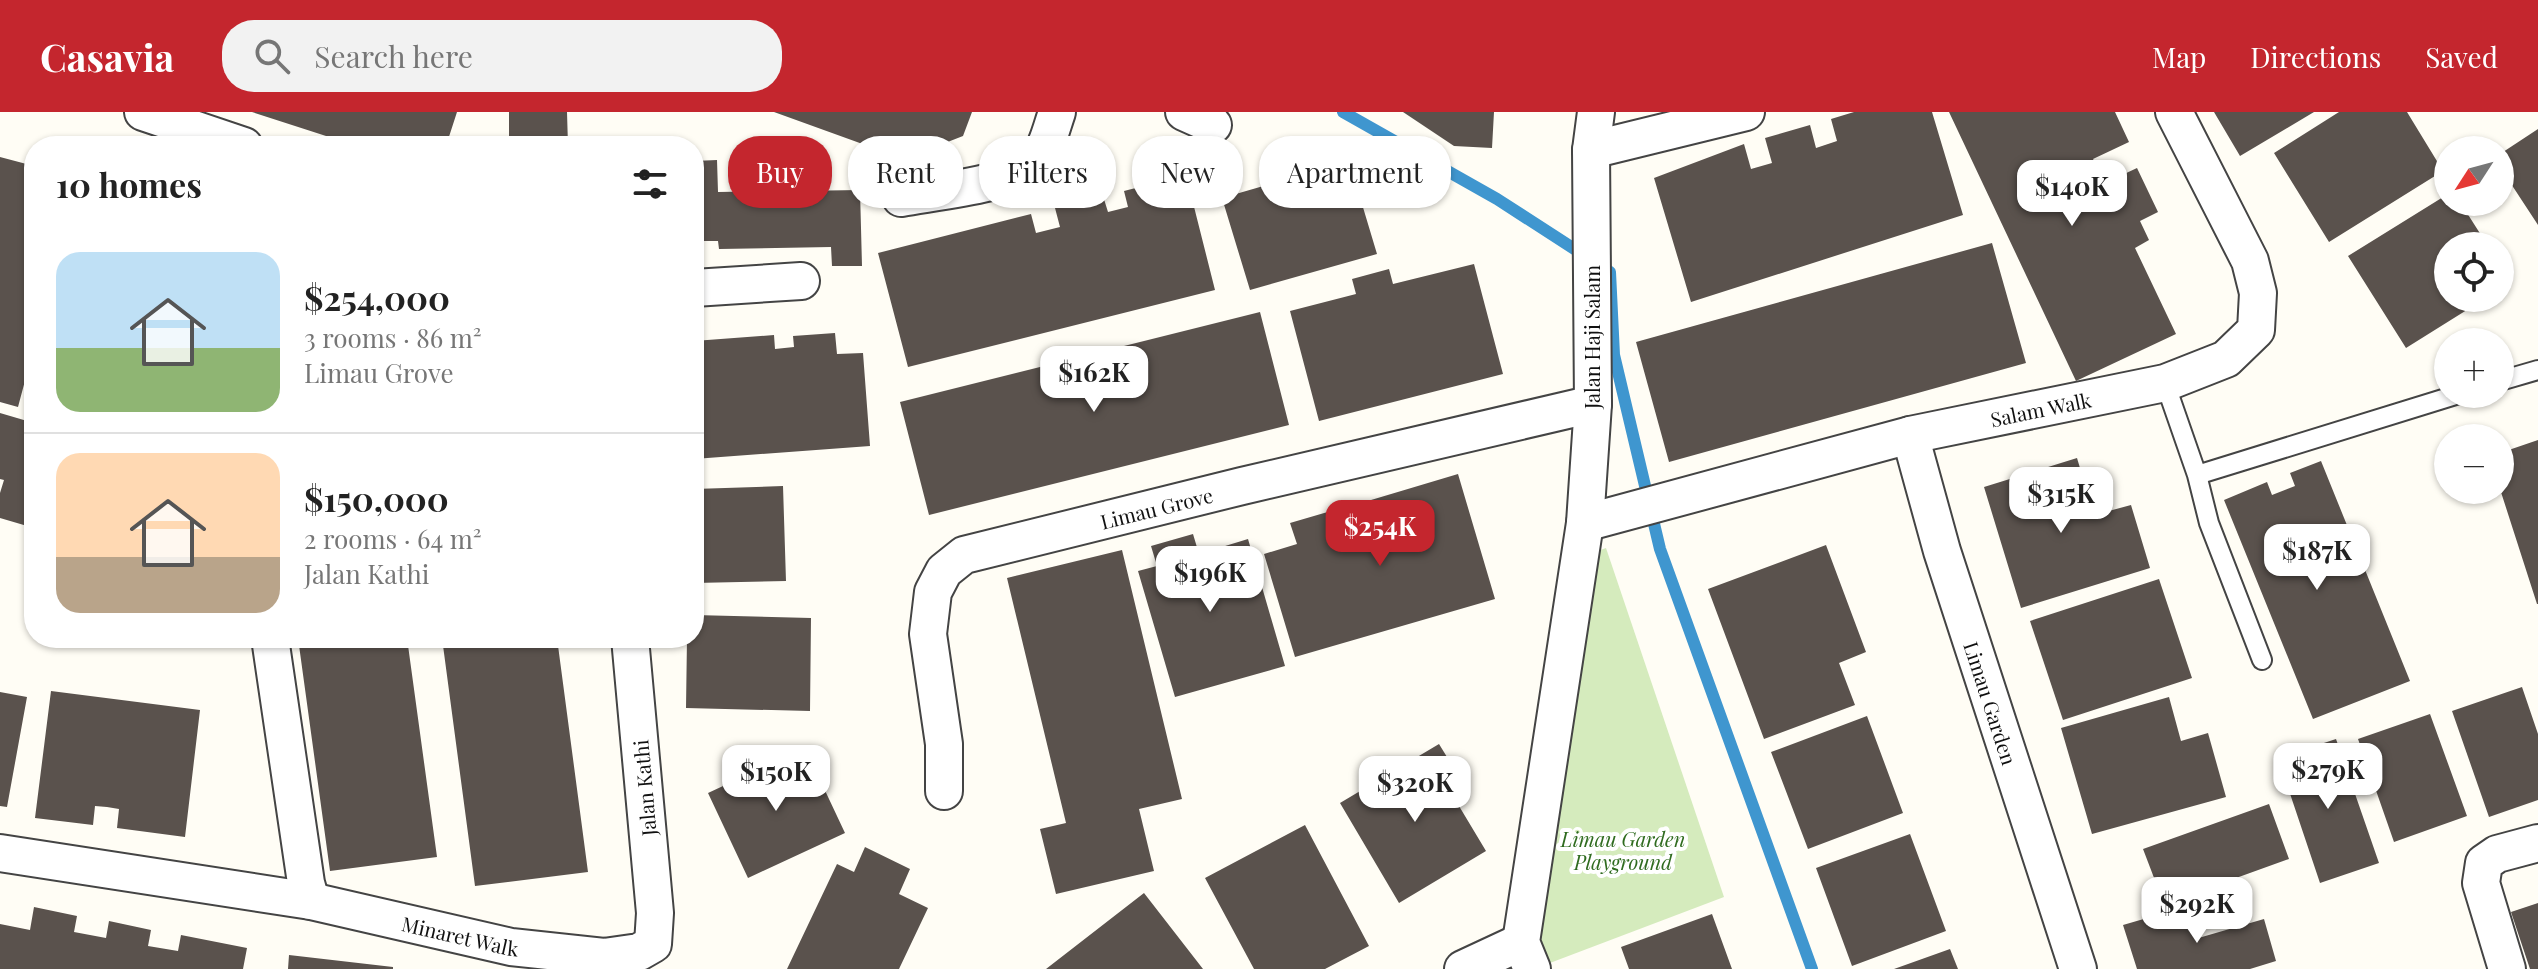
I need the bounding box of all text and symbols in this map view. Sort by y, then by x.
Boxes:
search box [222,20,782,92]
text: Casavia [40,31,174,82]
icon: search [250,34,294,78]
text: Search here [314,36,473,76]
text: Map [2152,38,2206,75]
text: Directions [2250,38,2381,75]
text: Saved [2425,38,2498,75]
chip: Buy [728,136,832,208]
chip: Rent [848,136,963,208]
chip: Filters [979,136,1116,208]
chip: New [1132,136,1243,208]
chip: Apartment [1259,136,1451,208]
north arrow [2434,136,2514,216]
map controls [2434,136,2514,504]
pin: $140K [2016,160,2128,228]
text: 10 homes [56,161,202,207]
icon: filters [628,162,672,206]
text: $140K [2035,168,2109,203]
button: locate [2434,232,2514,312]
street label: Jalan Haji Salam [1578,265,1605,410]
text: $254,000 [304,274,450,320]
icon: home [120,284,216,380]
text: 3 rooms · 86 m² [304,320,482,355]
button: + [2434,328,2514,408]
pin: $162K [1038,346,1150,414]
text: $162K [1058,354,1130,389]
text: Limau Grove [304,355,454,390]
street label: Salam Walk [1988,385,2093,432]
button: − [2434,424,2514,504]
pin: $315K [2005,467,2117,535]
text: $150,000 [304,475,449,521]
text: $315K [2027,475,2095,510]
street label: Limau Grove [1097,480,1216,534]
icon: home [120,485,216,581]
pin: $254K [1324,500,1436,568]
text: $254K [1344,508,1416,543]
text: 2 rooms · 64 m² [304,521,482,556]
pin: $187K [2261,524,2373,592]
text: $187K [2282,532,2352,567]
pin: $196K [1154,546,1266,614]
text: $196K [1174,554,1246,589]
text: Jalan Kathi [304,556,429,591]
street label: Limau Garden [1959,638,2024,768]
street label: Jalan Kathi [626,739,662,838]
pin: $279K [2272,743,2384,811]
pin: $150K [720,745,832,813]
text: $279K [2291,751,2365,786]
text: $150K [740,753,812,788]
pin: $320K [1359,756,1471,824]
text: $320K [1377,764,1453,799]
park label: Limau Garden Playground [1560,825,1685,875]
pin: $292K [2141,877,2253,945]
text: $292K [2159,885,2235,920]
street label: Minaret Walk [400,909,520,961]

